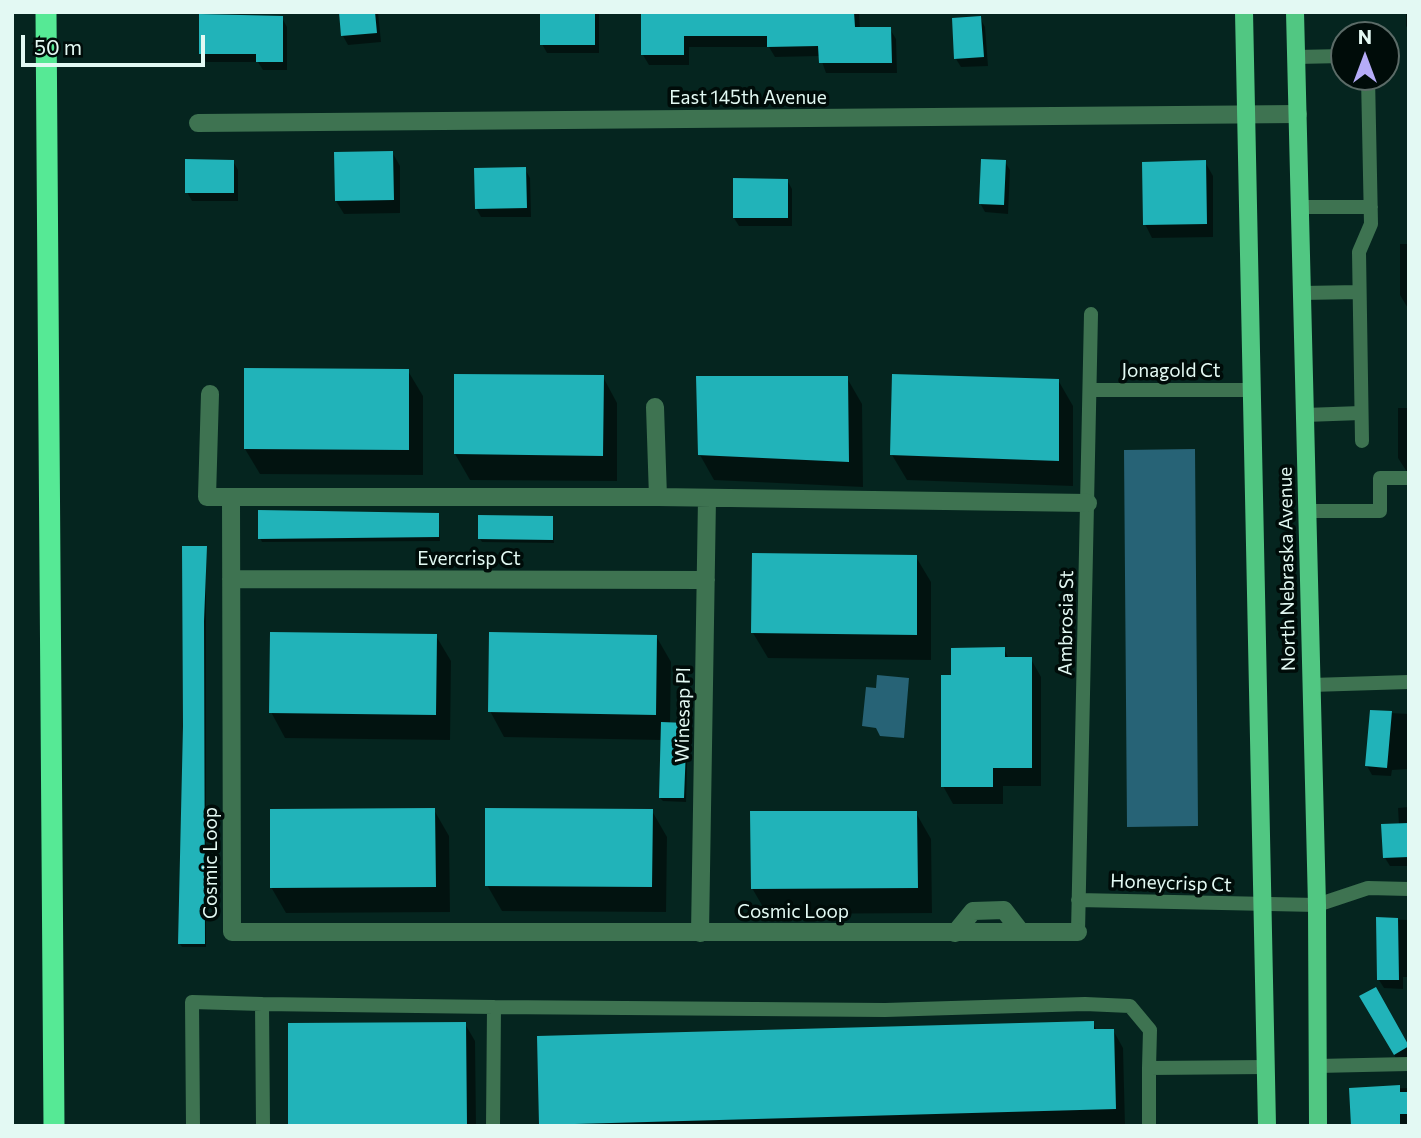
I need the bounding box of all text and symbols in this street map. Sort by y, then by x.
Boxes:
scale bar [24,21,208,65]
north arrow [1330,21,1400,91]
text: N [1358,25,1372,48]
text: 50 m [34,34,82,59]
street label: East 145th Avenue [669,87,827,109]
street label: Jonagold Ct [1121,360,1221,382]
street label: North Nebraska Avenue [1274,467,1300,671]
street label: Evercrisp Ct [417,548,521,570]
street label: Ambrosia St [1054,570,1078,676]
street label: Winesap Pl [671,667,695,763]
street label: Cosmic Loop [200,807,222,919]
street label: Honeycrisp Ct [1110,869,1232,897]
street label: Cosmic Loop [737,901,849,923]

